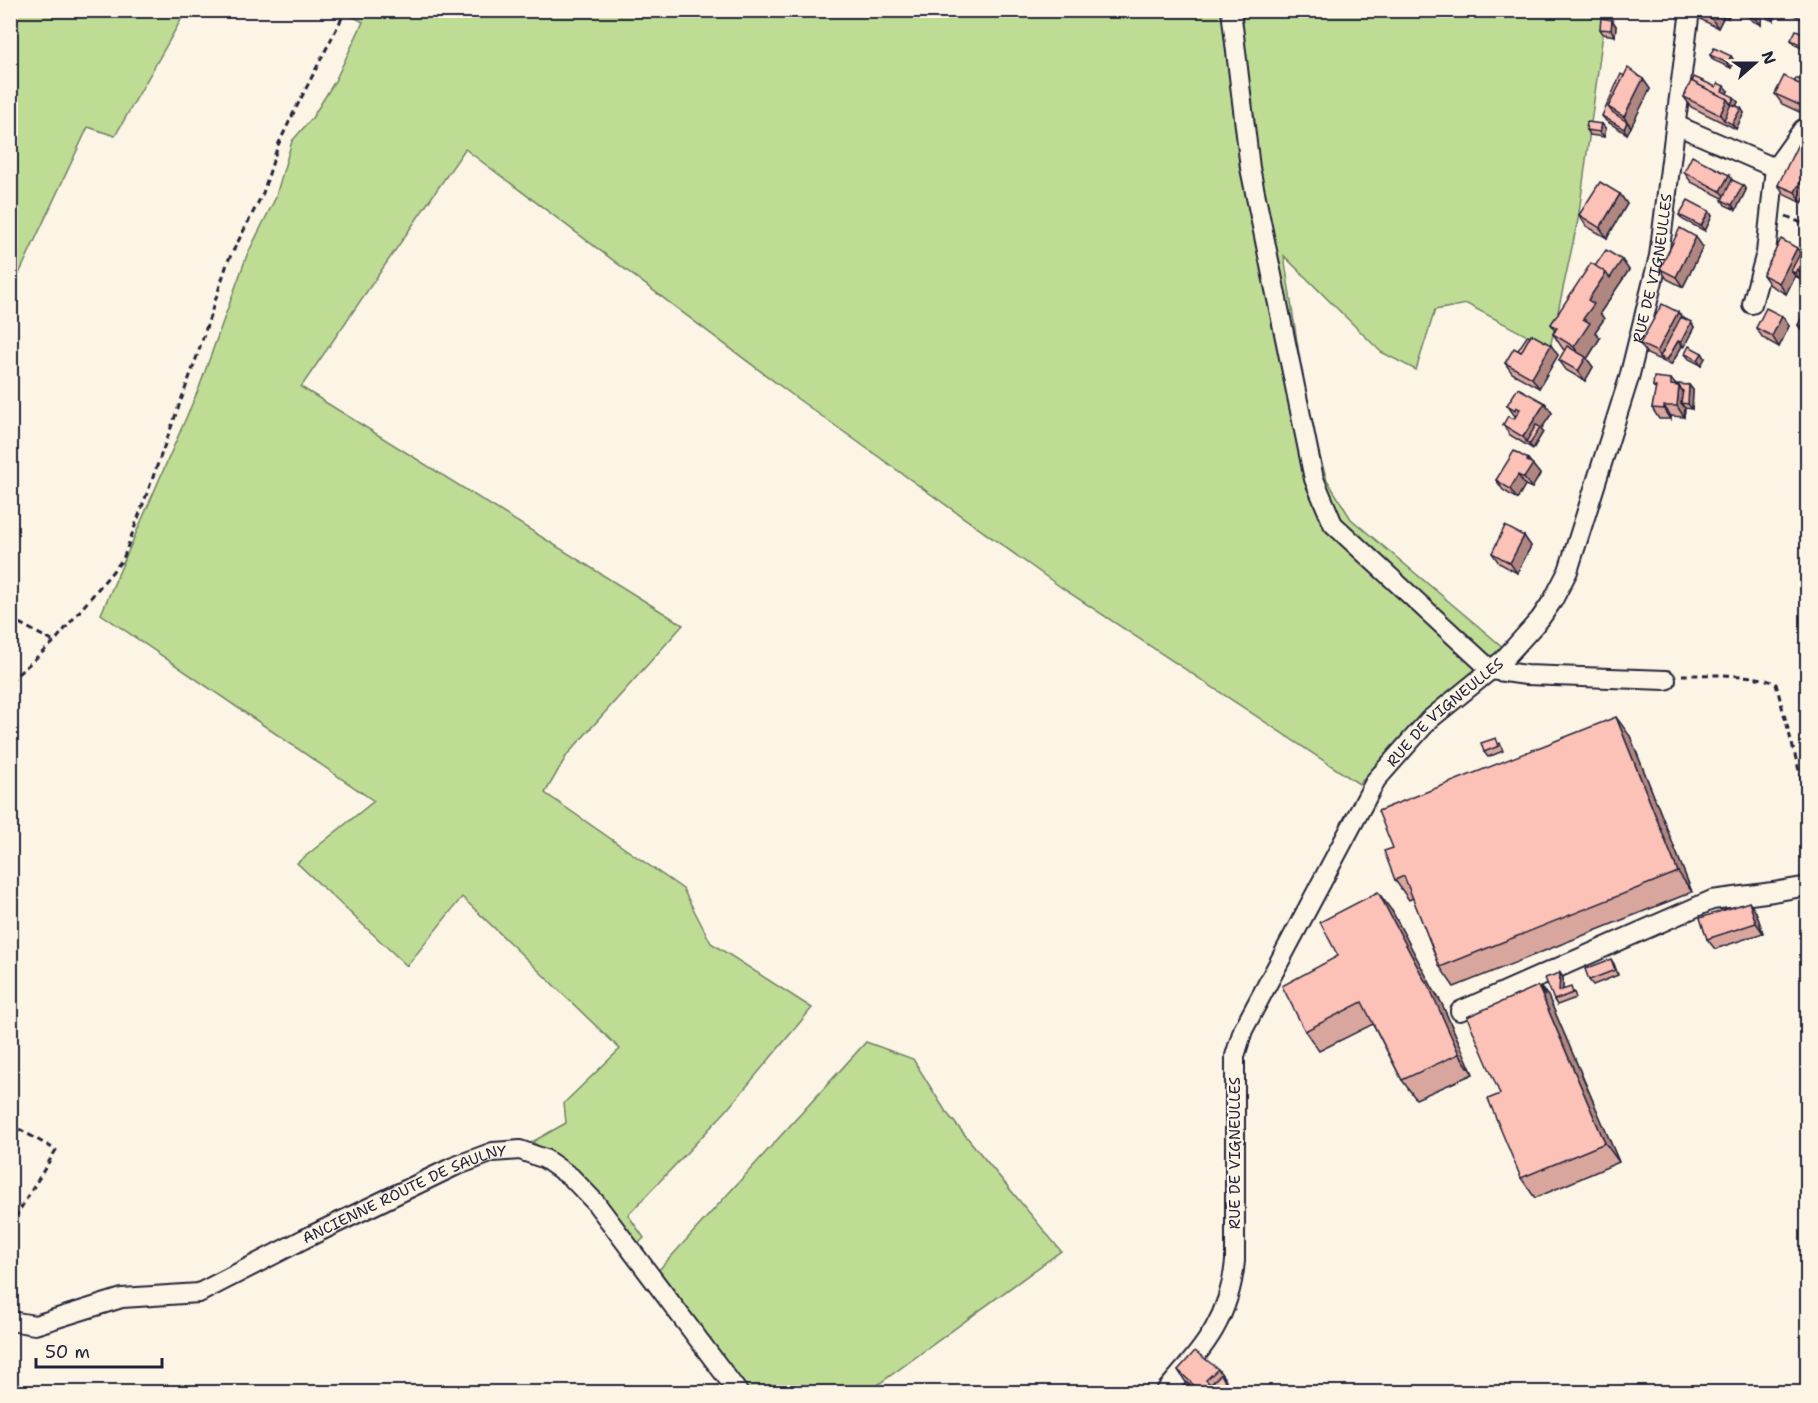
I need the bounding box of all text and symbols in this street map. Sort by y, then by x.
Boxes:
north arrow [1725,33,1785,93]
text: N [1756,48,1781,67]
street label: RUE DE VIGNEULLES [1628,192,1677,345]
street label: RUE DE VIGNEULLES [1382,654,1508,771]
street label: RUE DE VIGNEULLES [1225,1077,1245,1229]
street label: ANCIENNE ROUTE DE SAULNY [299,1141,507,1248]
scale bar [36,1331,162,1369]
text: 50 m [45,1340,90,1364]

